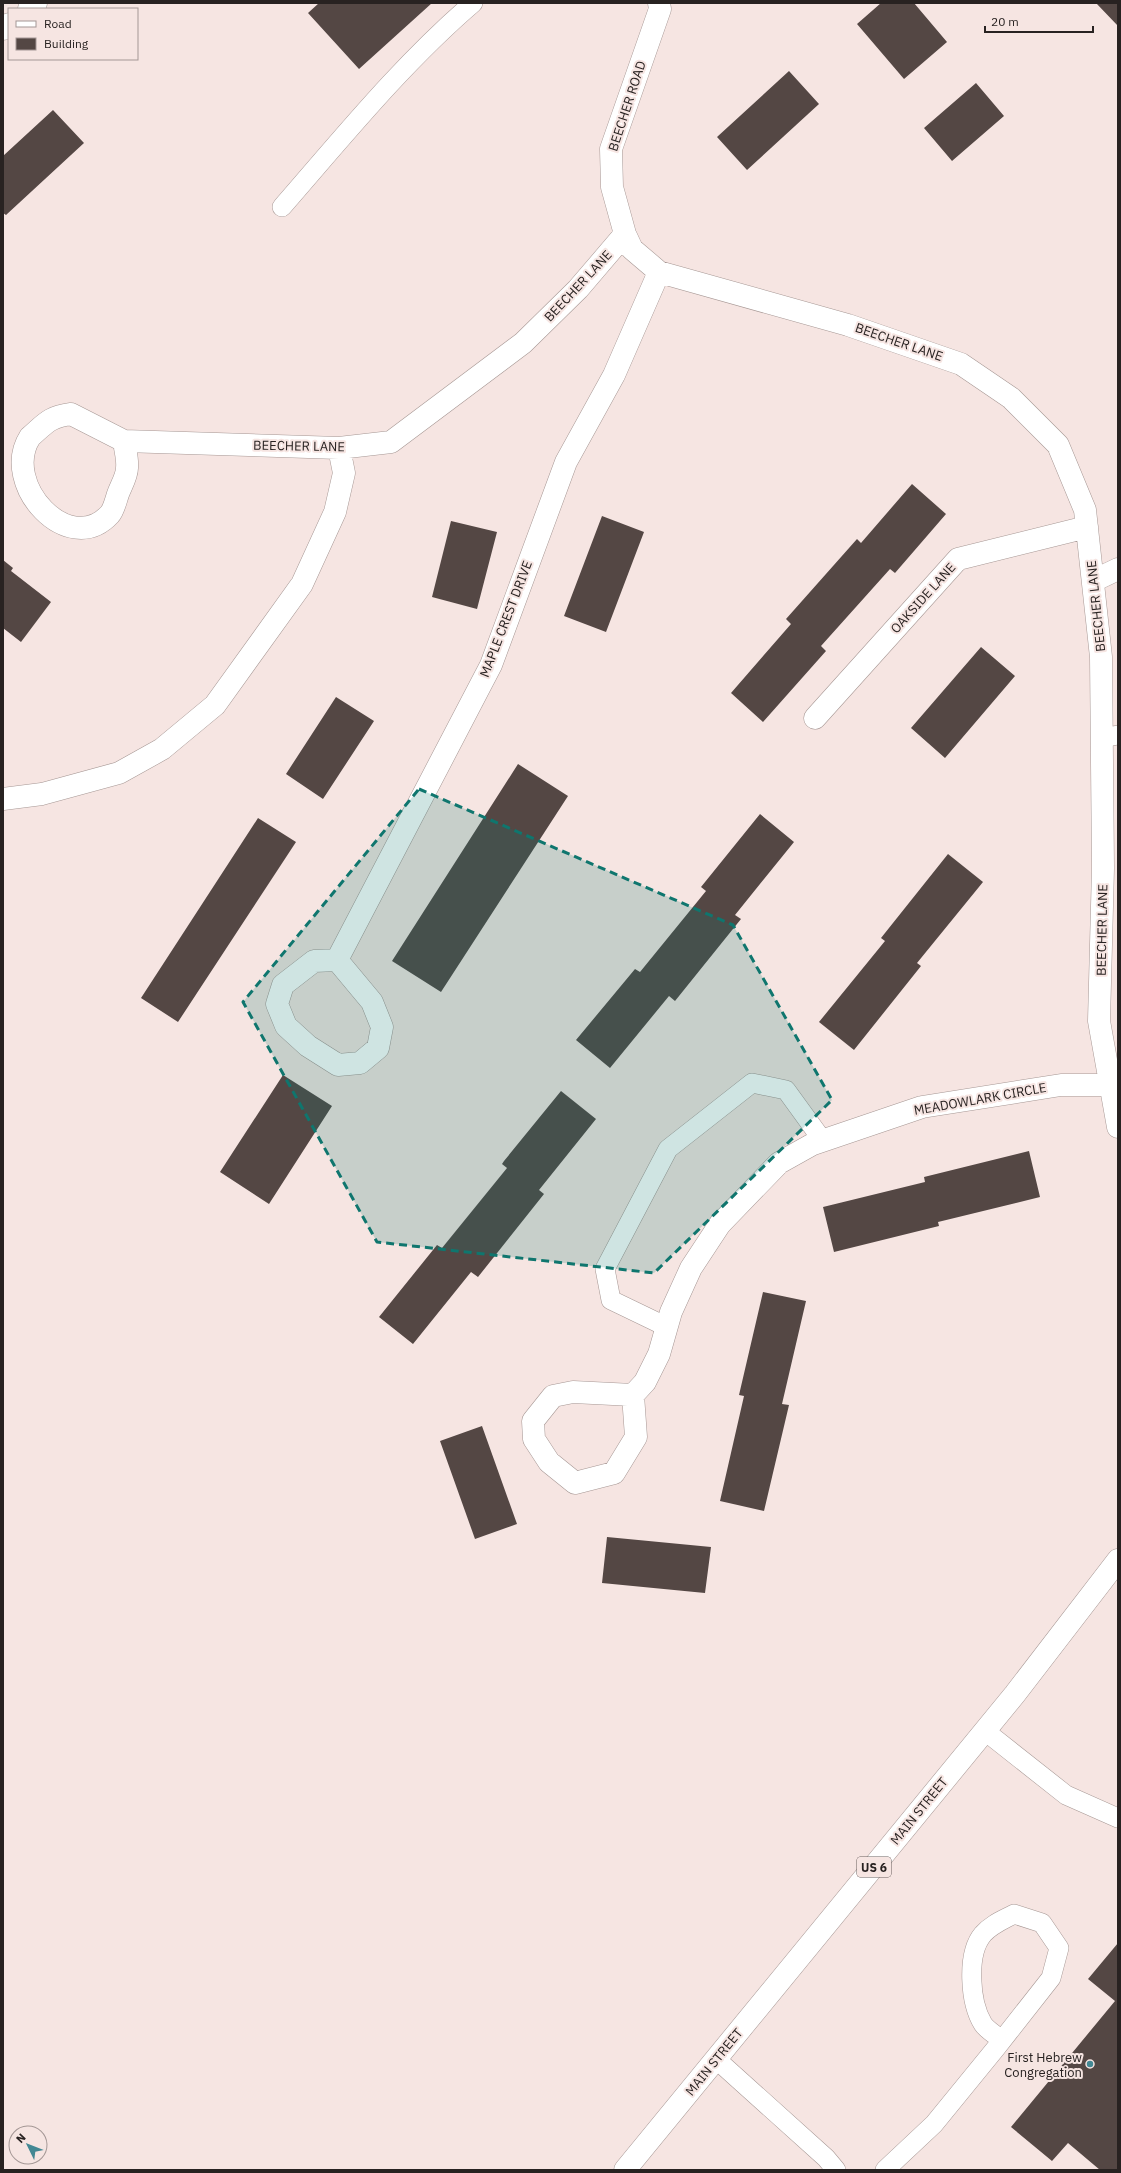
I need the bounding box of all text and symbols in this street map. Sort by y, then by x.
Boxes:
legend [8,8,138,60]
scale bar [985,8,1093,34]
text: 20 m [991,14,1019,29]
text: Road [44,16,72,31]
text: Building [44,36,89,51]
street label: BEECHER ROAD [604,59,650,153]
street label: BEECHER LANE [540,247,616,325]
street label: BEECHER LANE [853,319,945,365]
street label: BEECHER LANE [253,437,345,455]
street label: MAPLE CREST DRIVE [476,558,536,680]
street label: OAKSIDE LANE [887,559,959,637]
street label: BEECHER LANE [1083,559,1109,653]
street label: BEECHER LANE [1093,884,1111,976]
street label: MEADOWLARK CIRCLE [912,1079,1048,1119]
street label: MAIN STREET [887,1773,952,1848]
road number: US 6 [857,1857,891,1877]
street label: MAIN STREET [682,2024,747,2099]
place label: First Hebrew Congregation [1004,2049,1082,2081]
marker: First Hebrew Congregation [1085,2059,1095,2069]
north arrow [8,2125,48,2165]
text: N [13,2130,29,2146]

